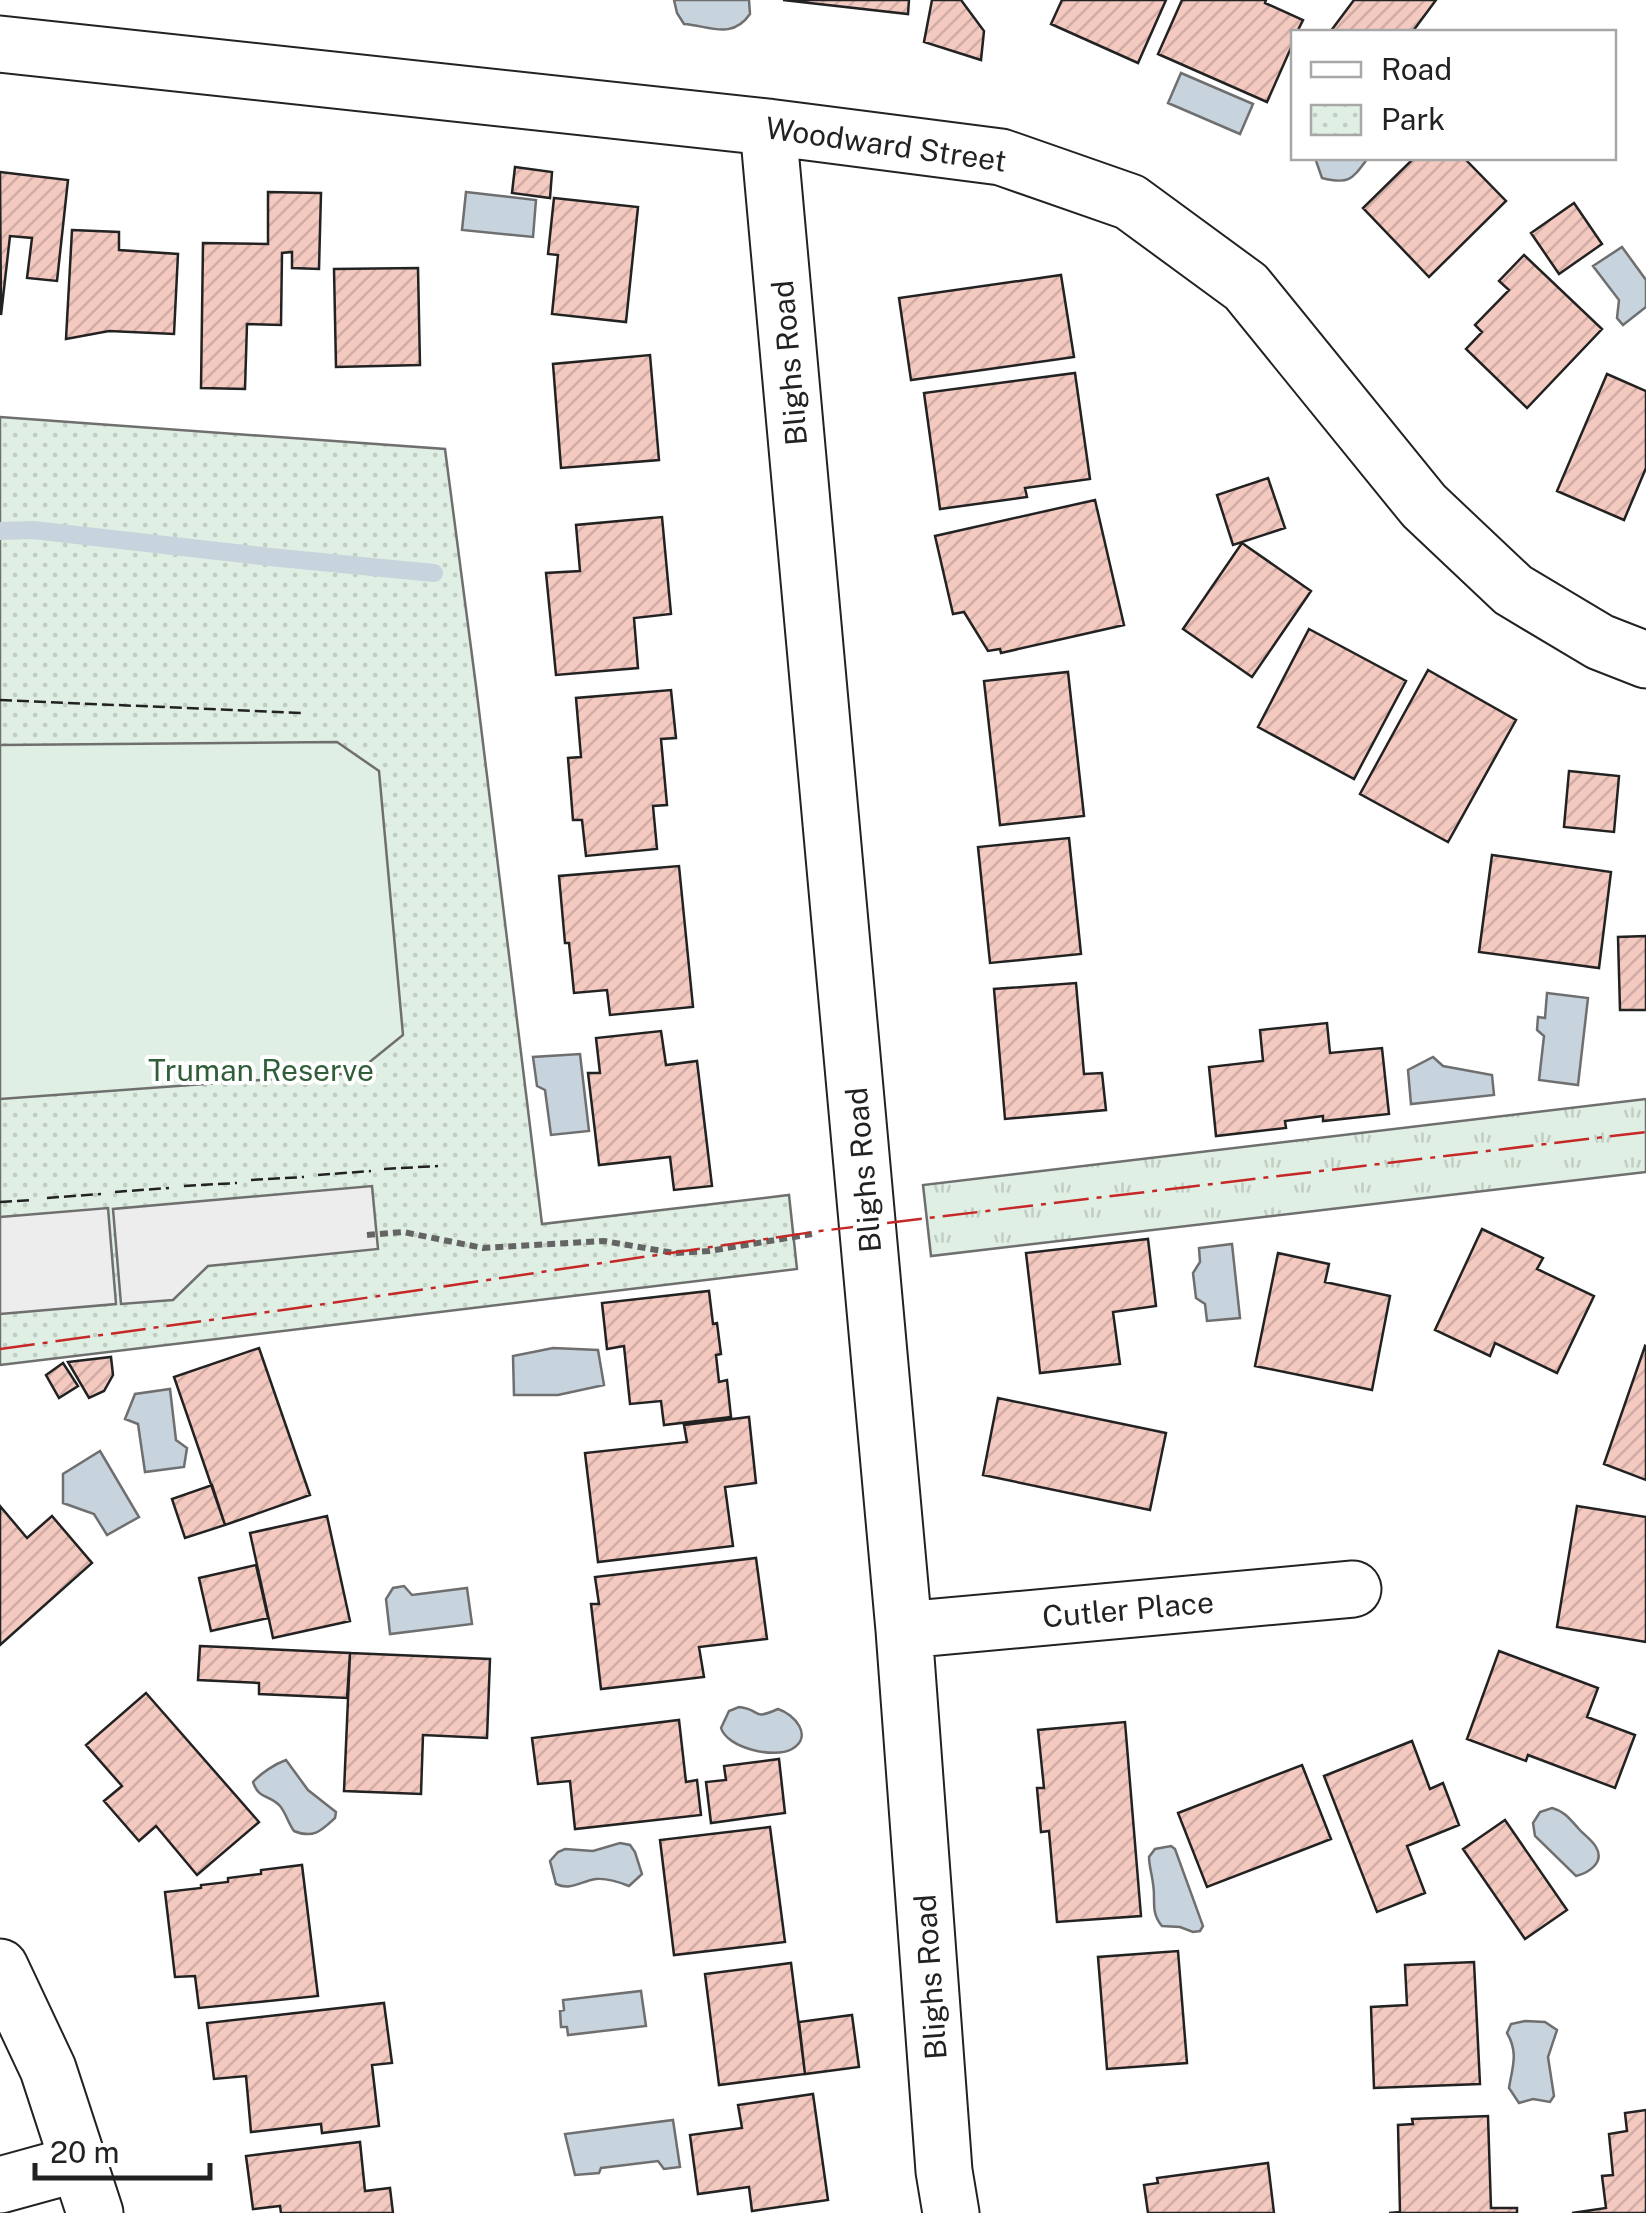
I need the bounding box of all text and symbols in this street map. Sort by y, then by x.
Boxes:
legend [1291,30,1616,160]
text: Road [1381,51,1452,87]
text: Park [1381,101,1445,137]
street label: Woodward Street [763,109,1009,179]
street label: Blighs Road [764,279,814,447]
park label: Truman Reserve [148,1052,374,1088]
street label: Blighs Road [838,1086,888,1254]
street label: Cutler Place [1041,1584,1215,1634]
street label: Blighs Road [906,1893,954,2061]
scale bar [35,2118,210,2180]
text: 20 m [50,2134,119,2170]

